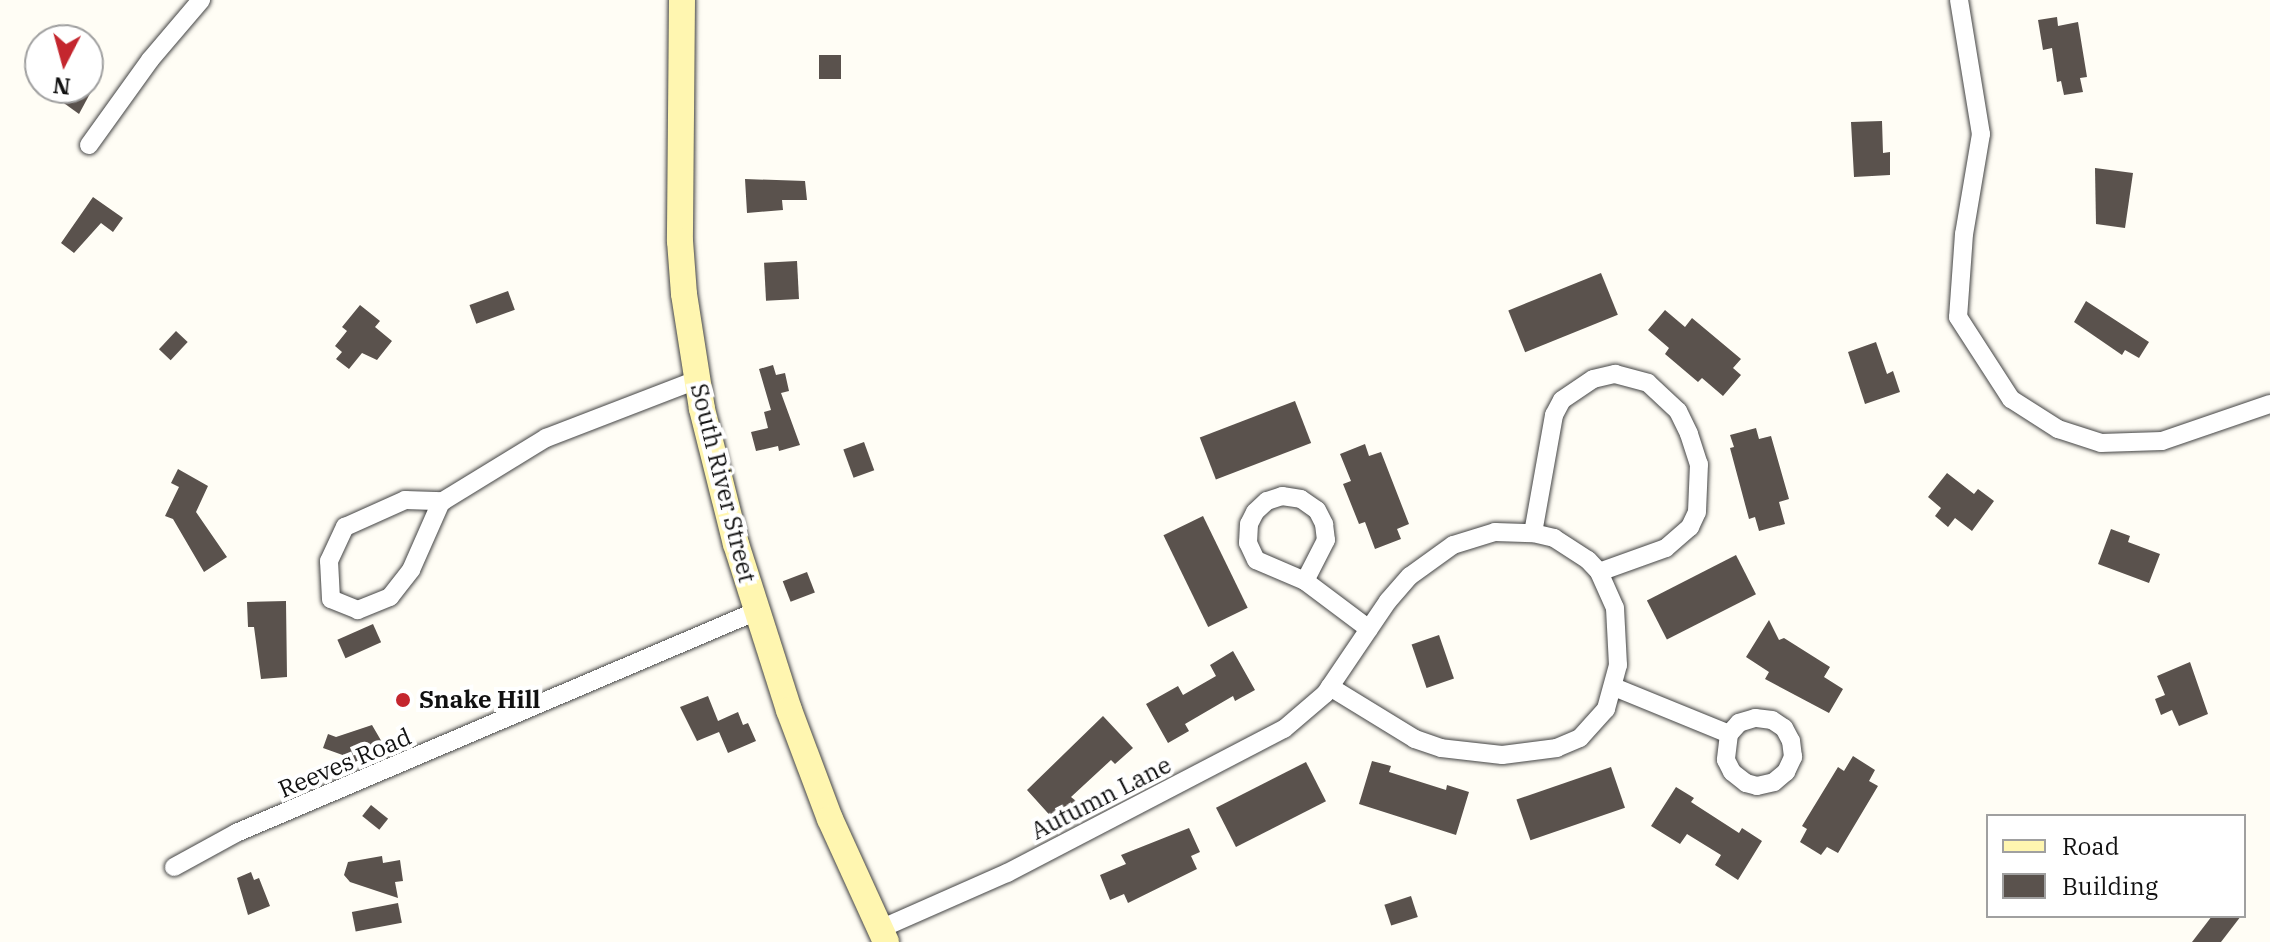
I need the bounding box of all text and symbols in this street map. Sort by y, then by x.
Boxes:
north arrow [24,24,104,104]
text: N [51,71,72,102]
street label: South River Street [684,380,762,586]
place label: Snake Hill [419,686,540,714]
marker: Snake Hill [394,691,412,709]
street label: Reeves Road [274,722,416,804]
street label: Autumn Lane [1026,750,1176,846]
legend [1986,814,2246,918]
text: Road [2062,830,2119,862]
text: Building [2062,870,2158,902]

